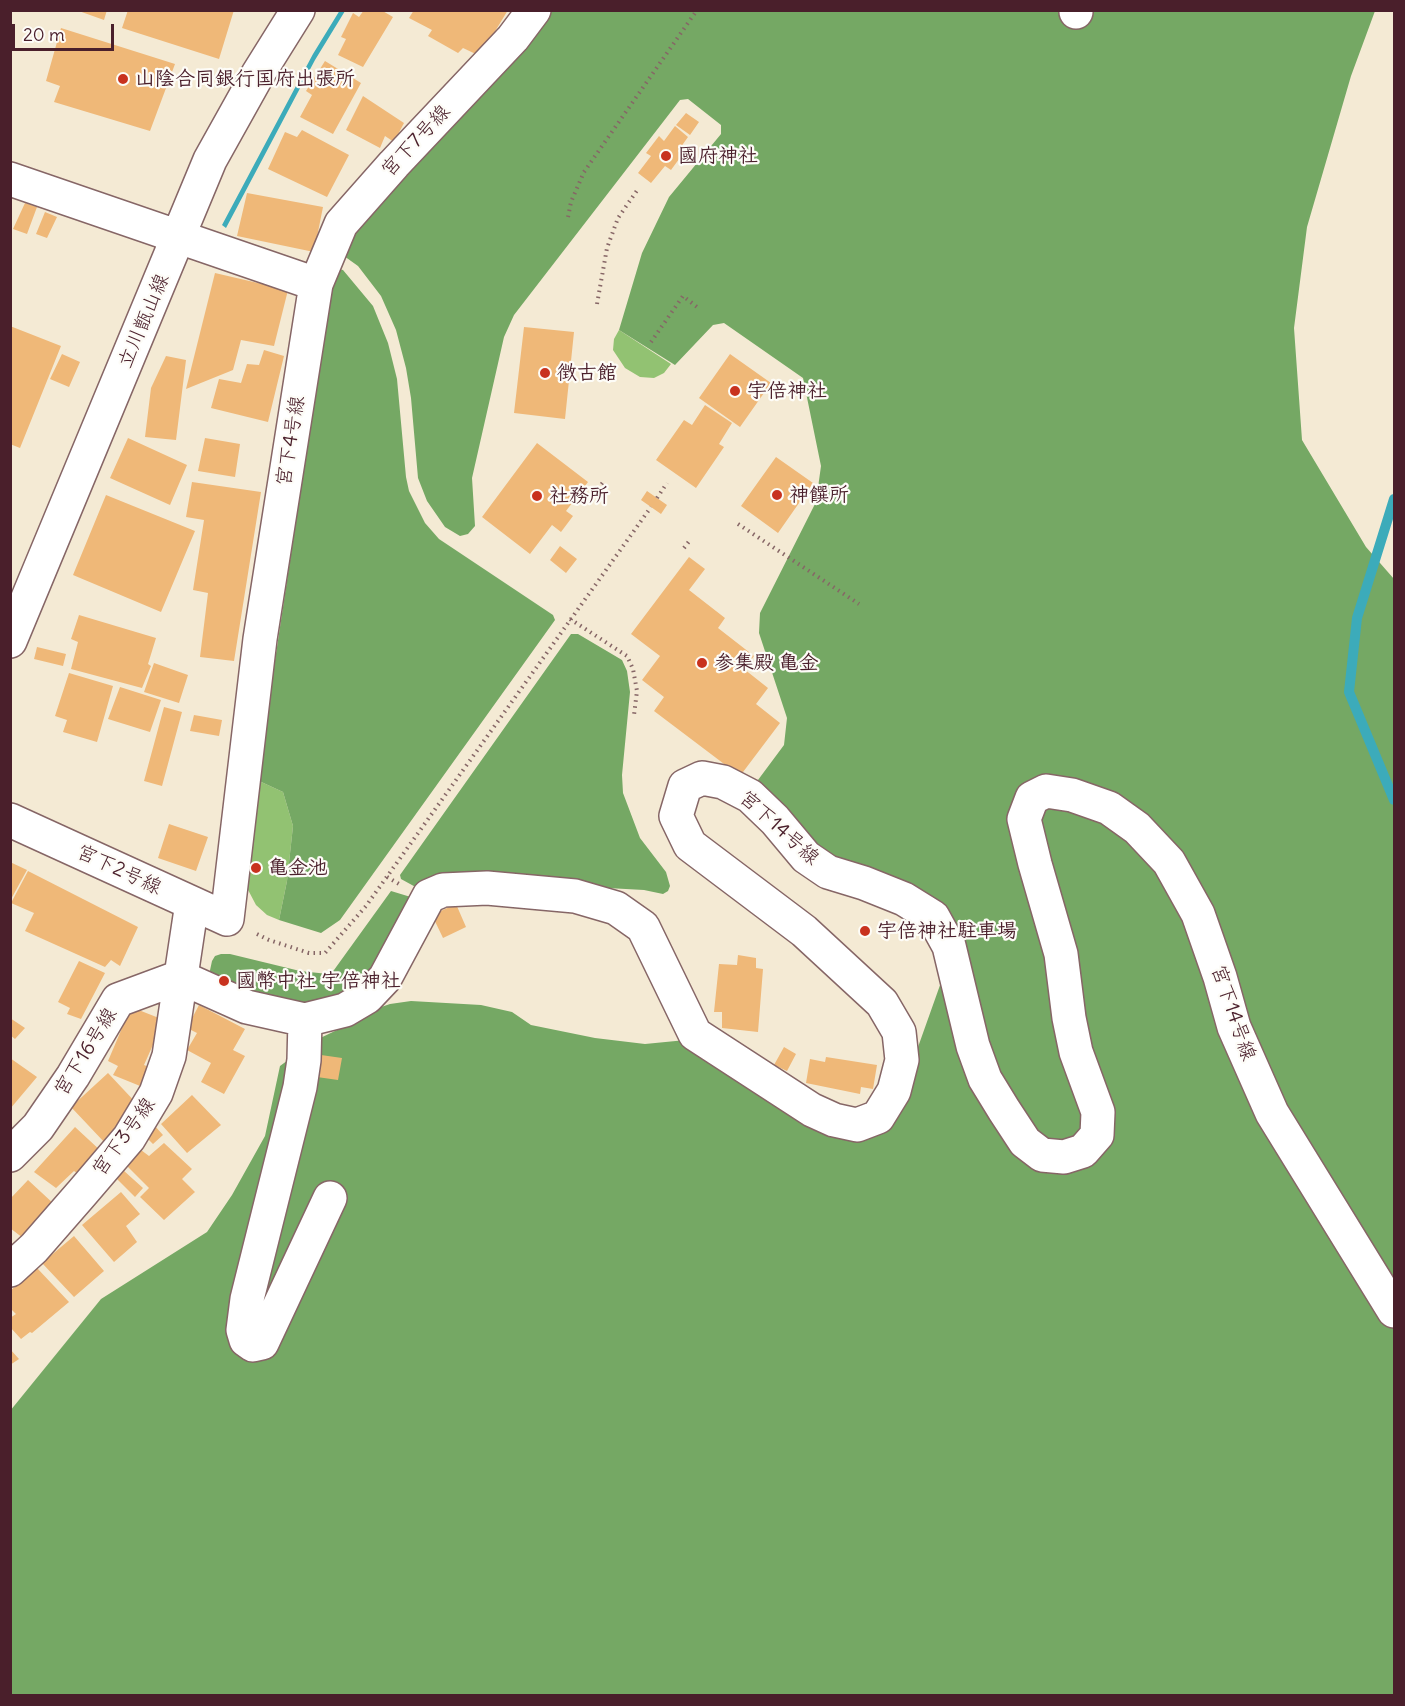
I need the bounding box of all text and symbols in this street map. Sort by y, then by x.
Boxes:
scale bar [15,12,117,50]
text: 20 m [23,23,65,46]
place label: 山陰合同銀行国府出張所 [135,67,355,91]
marker: 山陰合同銀行国府出張所 [116,72,130,86]
street label: 宮下7号線 [377,100,455,182]
place label: 國府神社 [678,144,758,168]
marker: 國府神社 [659,149,673,163]
street label: 立川甑山線 [113,270,175,372]
place label: 徴古館 [557,361,617,385]
marker: 徴古館 [538,366,552,380]
place label: 宇倍神社 [747,379,827,403]
marker: 宇倍神社 [728,384,742,398]
street label: 宮下4号線 [272,394,310,488]
place label: 神饌所 [789,483,849,507]
place label: 社務所 [549,484,609,508]
marker: 神饌所 [770,488,784,502]
marker: 社務所 [530,489,544,503]
place label: 参集殿 亀金 [714,651,819,675]
marker: 参集殿 亀金 [695,656,709,670]
street label: 宮下14号線 [734,786,824,870]
street label: 宮下2号線 [73,840,165,900]
place label: 亀金池 [268,856,328,880]
marker: 亀金池 [249,861,263,875]
place label: 宇倍神社駐車場 [877,919,1017,943]
marker: 宇倍神社駐車場 [858,924,872,938]
street label: 宮下14号線 [1205,962,1261,1064]
place label: 國幣中社 宇倍神社 [236,969,401,993]
marker: 國幣中社 宇倍神社 [217,974,231,988]
street label: 宮下16号線 [49,1003,123,1101]
street label: 宮下3号線 [87,1093,161,1181]

